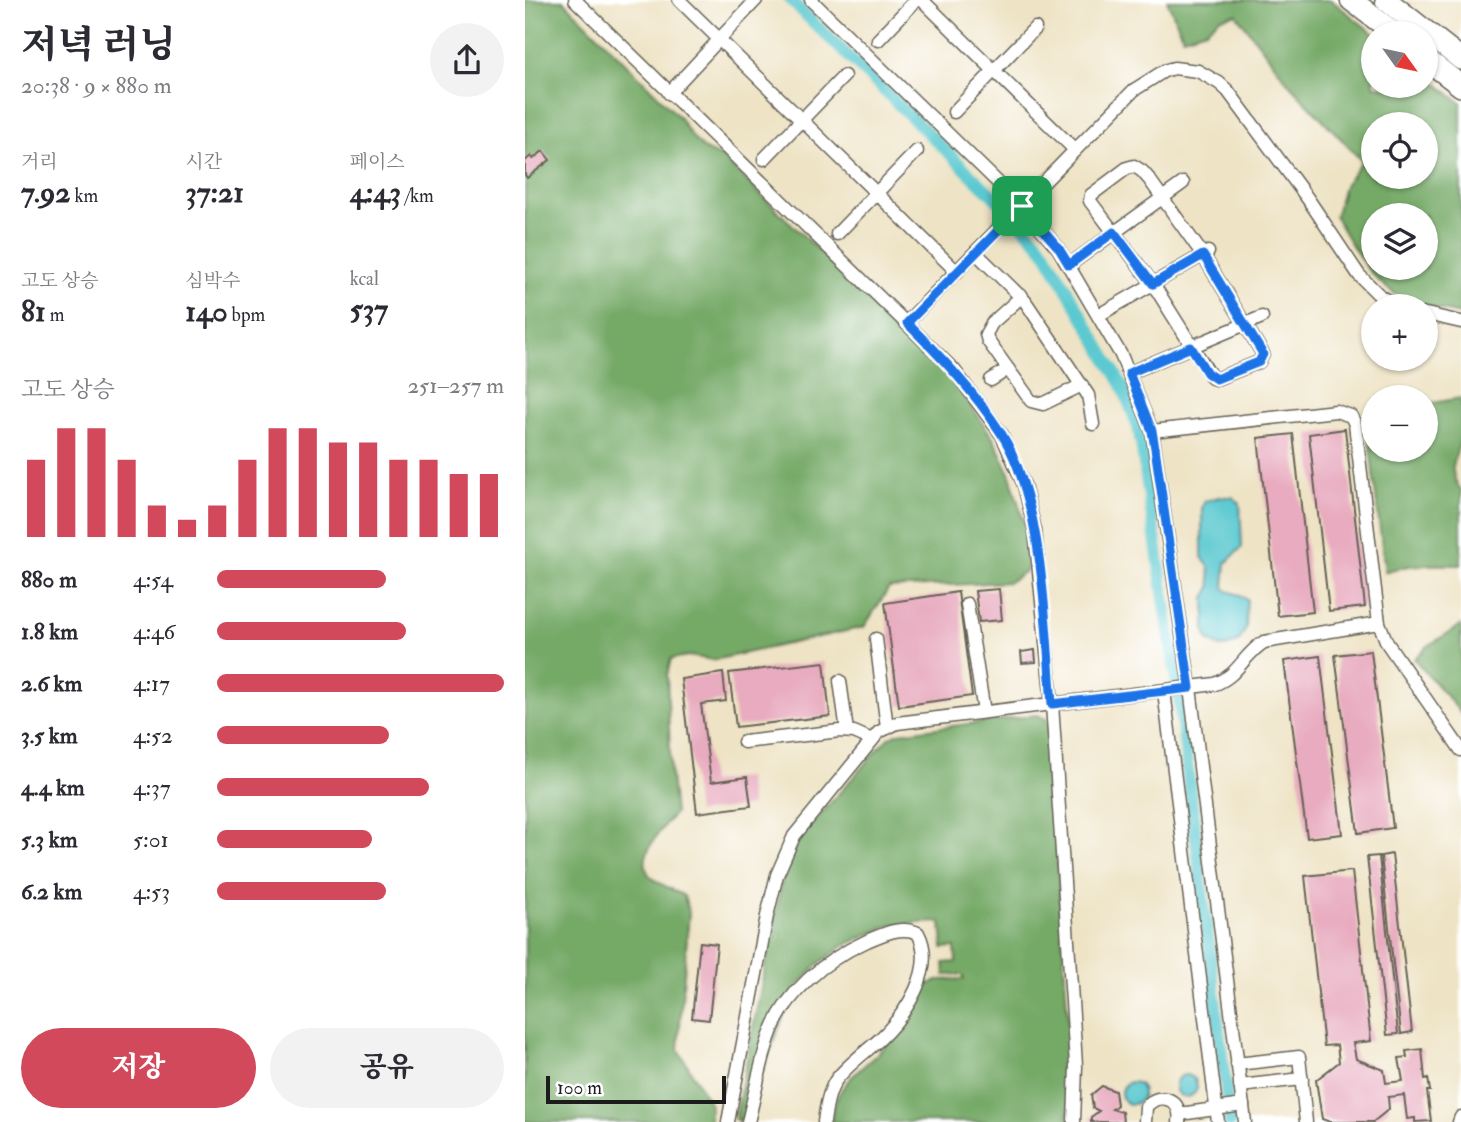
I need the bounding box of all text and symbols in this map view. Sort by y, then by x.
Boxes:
text: 저녁 러닝 [21,21,176,69]
north arrow [1361,21,1439,98]
map controls [1361,21,1438,462]
button: share [430,23,504,97]
text: 20:38 · 9 × 880 m [21,71,172,100]
button: locate [1361,112,1438,189]
text: 거리 [21,150,58,174]
text: 시간 [185,150,222,174]
text: 페이스 [350,150,405,174]
text: 7.92 [21,174,71,211]
text: 37:21 [185,174,244,211]
text: 4:43 [350,174,401,211]
pin [992,176,1052,236]
text: km [71,184,98,208]
text: /km [401,184,434,208]
icon: arrive [1003,187,1041,225]
button: layers [1361,203,1438,280]
text: kcal [350,267,379,291]
text: 고도 상승 [21,269,98,293]
text: 심박수 [185,269,240,293]
text: 537 [350,291,388,328]
text: 81 [21,293,46,330]
text: 140 [185,293,228,330]
button: + [1361,294,1438,371]
text: m [46,303,65,327]
text: bpm [228,303,265,327]
text: 251–257 m [408,371,504,400]
text: 고도 상승 [21,375,115,404]
button: − [1361,385,1438,462]
text: 880 m [21,565,77,594]
text: 4:54 [133,565,173,594]
text: 1.8 km [21,617,78,646]
text: 4:46 [133,617,175,646]
text: 2.6 km [21,669,82,698]
text: 4:17 [133,669,170,698]
text: 3.5 km [21,721,78,750]
text: 4:52 [133,721,173,750]
text: 4.4 km [21,773,85,802]
text: 4:37 [133,773,170,802]
text: 5.3 km [21,825,78,854]
text: 5:01 [133,825,169,854]
text: 6.2 km [21,877,82,906]
text: 4:53 [133,877,170,906]
button: 저장 [21,1028,256,1108]
button: 공유 [270,1028,504,1108]
scale bar [546,1073,726,1105]
text: 100 m [557,1076,602,1100]

